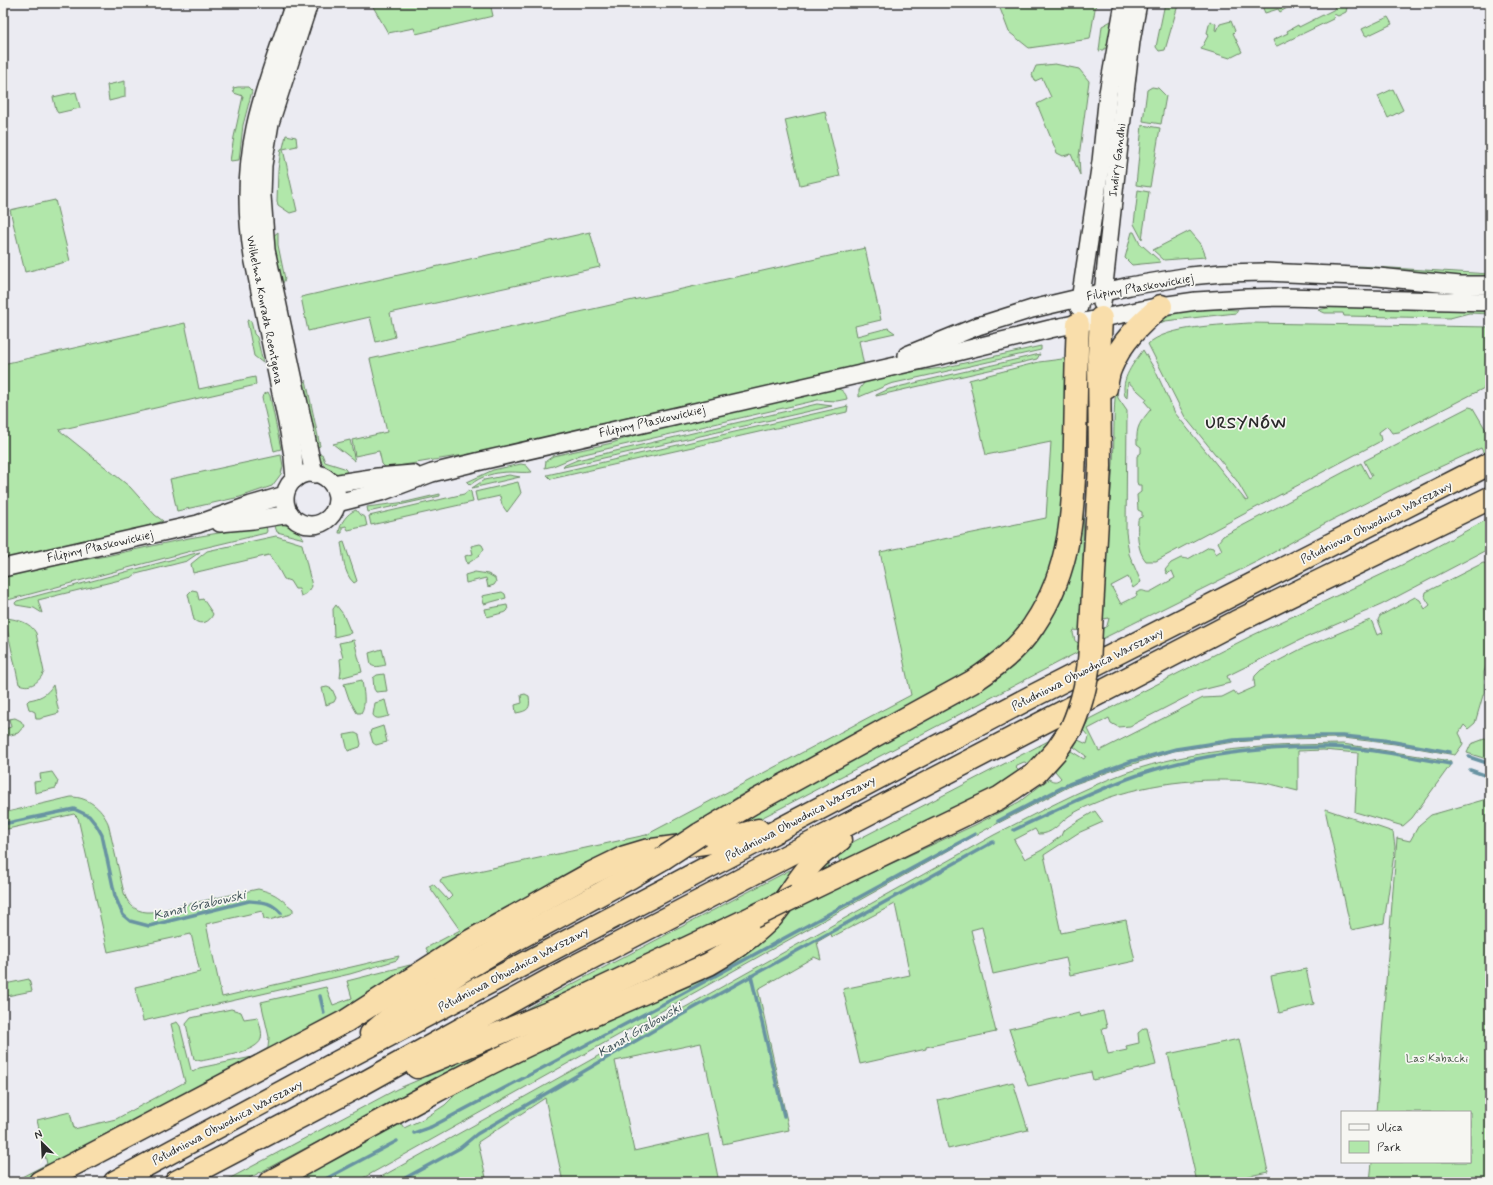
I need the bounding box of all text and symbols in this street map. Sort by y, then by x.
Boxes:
street label: Indiry Gandhi [1106,122,1130,198]
street label: Wilhelma Konrada Roentgena [242,234,286,386]
street label: Filipiny Płaskowickiej [1085,271,1195,305]
street label: Filipiny Płaskowickiej [598,402,707,442]
district label: URSYNÓW [1205,413,1287,434]
street label: Południowa Obwodnica Warszawy [1298,478,1455,568]
street label: Filipiny Płaskowickiej [46,527,155,567]
street label: Południowa Obwodnica Warszawy [1009,625,1166,715]
street label: Południowa Obwodnica Warszawy [722,772,878,865]
water label: Kanał Grabowski [152,886,249,924]
street label: Południowa Obwodnica Warszawy [435,923,591,1016]
water label: Kanał Grabowski [595,998,687,1061]
park label: Las Kabacki [1406,1051,1468,1067]
street label: Południowa Obwodnica Warszawy [149,1076,305,1169]
legend [1341,1111,1471,1163]
text: Ulica [1377,1120,1403,1136]
north arrow [22,1123,62,1163]
text: N [32,1127,45,1143]
text: Park [1377,1140,1401,1156]

